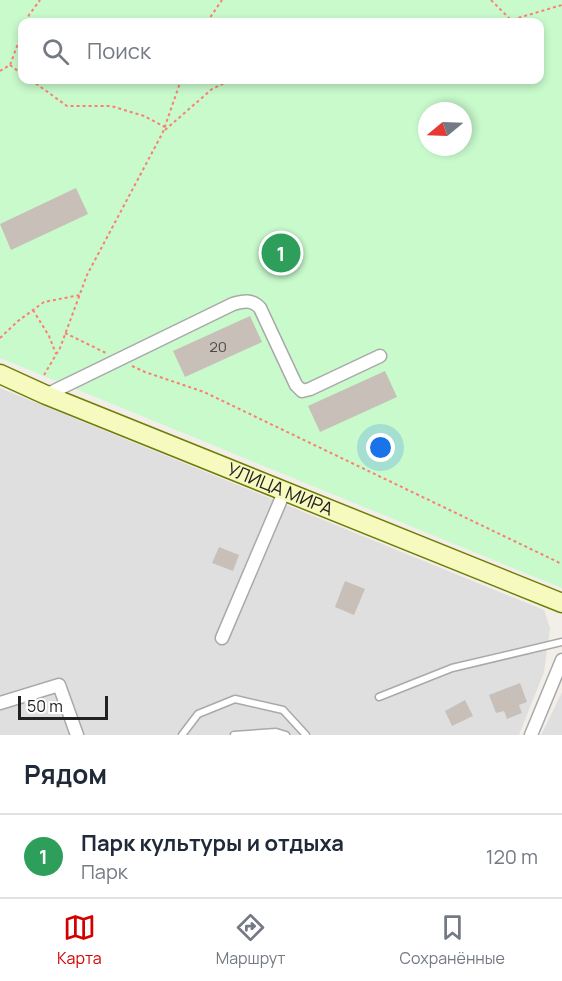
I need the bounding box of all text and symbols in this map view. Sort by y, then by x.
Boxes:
search box [18,18,544,84]
icon: search [39,35,72,68]
text: Поиск [87,36,151,66]
north arrow [418,102,472,156]
pin: 1 [262,230,300,276]
house number: 20 [209,336,227,357]
your location [366,433,395,462]
street label: УЛИЦА МИРА [224,456,338,521]
scale bar [18,693,108,720]
text: 50 m [27,695,63,717]
text: Рядом [24,756,107,792]
text: Парк культуры и отдыха [81,828,344,858]
text: 1 [39,843,48,870]
text: 120 m [486,843,538,870]
text: Парк [81,858,128,885]
tab: Карта [57,911,102,969]
tab: Маршрут [216,911,285,969]
tab: Сохранённые [400,911,505,969]

